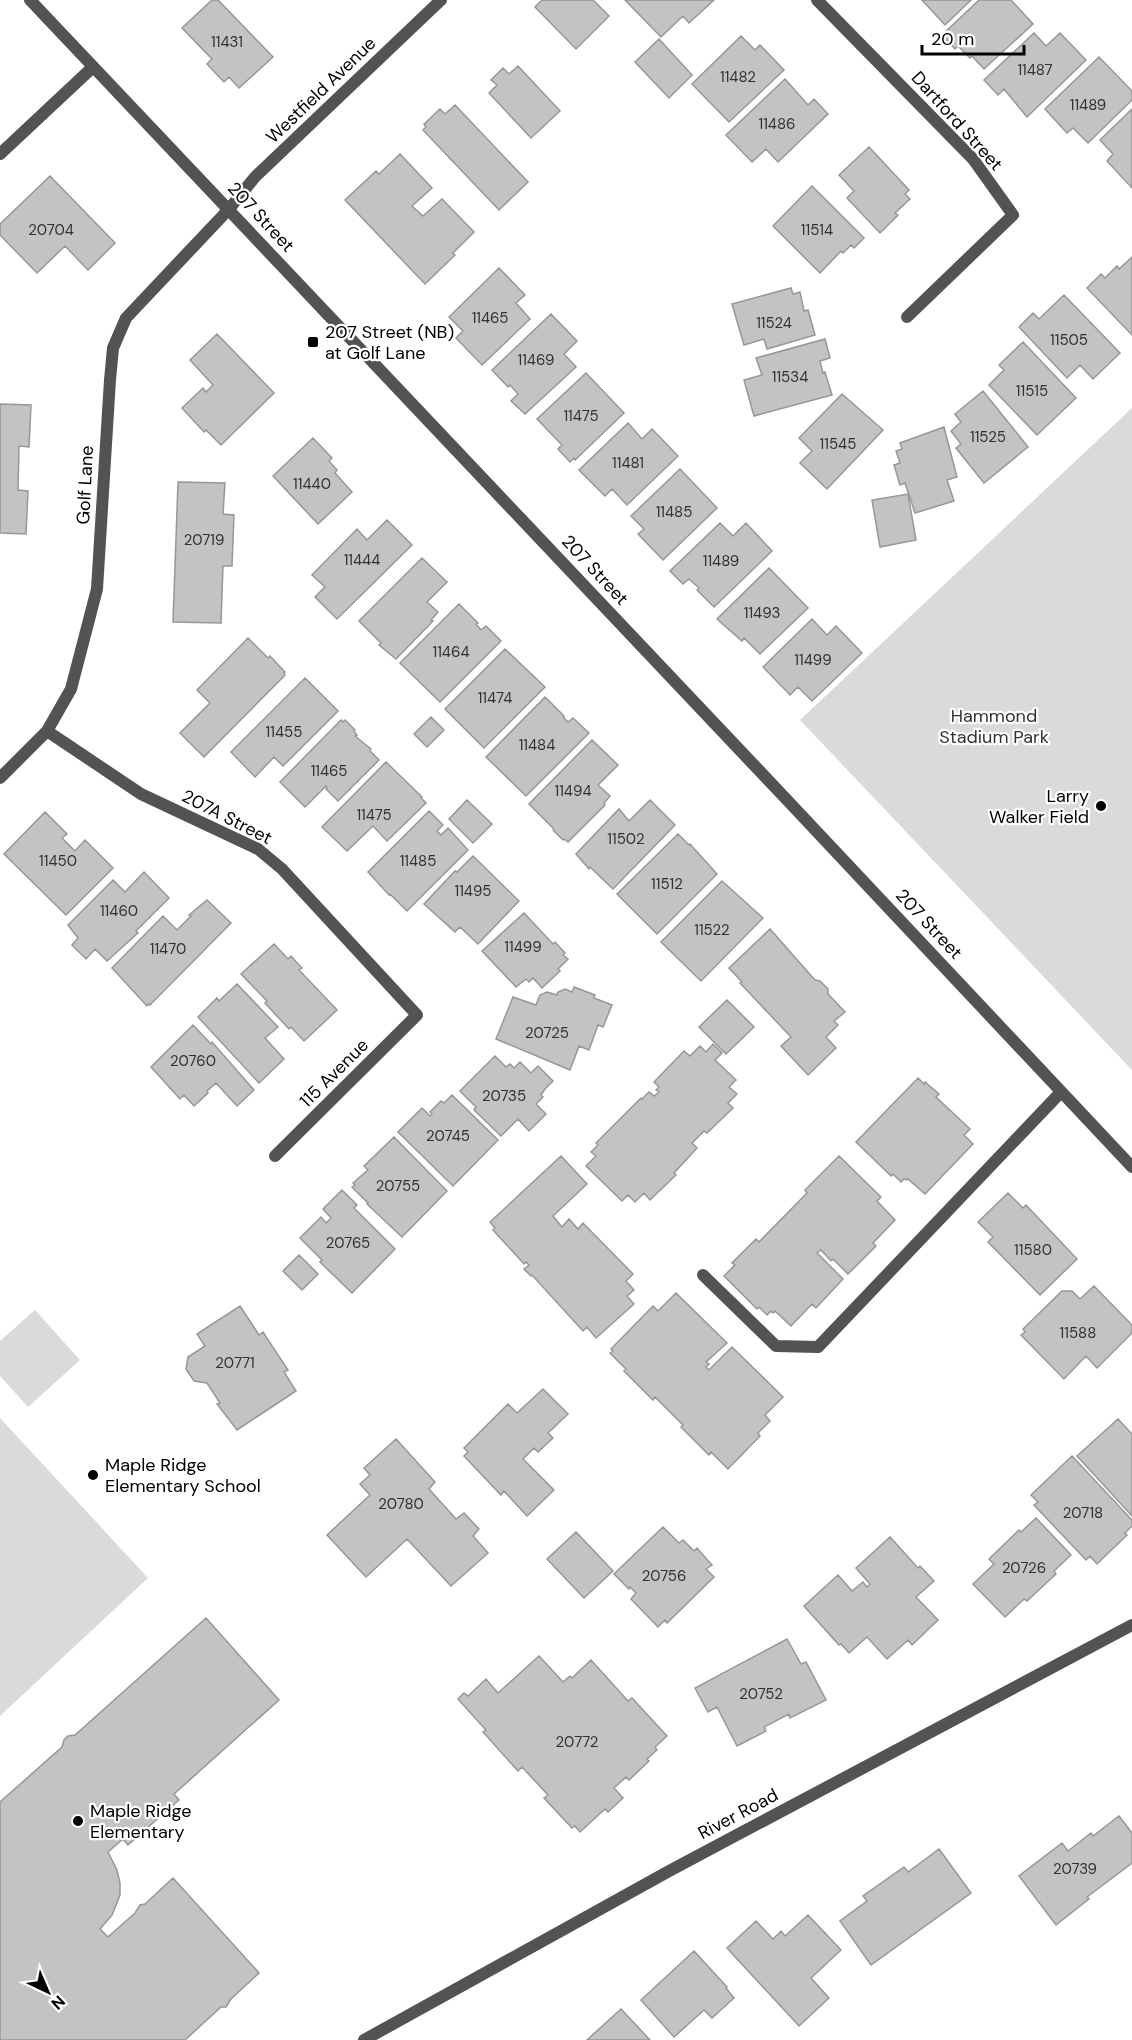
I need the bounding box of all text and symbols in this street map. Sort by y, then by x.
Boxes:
scale bar [922,18,1024,56]
text: 20 m [931,27,974,51]
street label: Westfield Avenue [261,31,381,149]
house number: 11431 [211,32,243,52]
house number: 11487 [1017,60,1053,80]
street label: Dartford Street [906,66,1008,176]
house number: 11482 [720,67,756,87]
house number: 11489 [1070,95,1106,115]
house number: 11486 [758,114,796,134]
street label: 207 Street [222,177,300,257]
house number: 20704 [28,220,74,240]
house number: 11514 [801,220,833,240]
house number: 11465 [472,308,508,328]
house number: 11524 [756,313,792,333]
place label: 207 Street (NB) at Golf Lane [325,320,454,365]
house number: 11505 [1050,330,1088,350]
marker: 207 Street (NB) at Golf Lane [306,335,320,349]
house number: 11469 [517,350,555,370]
house number: 11534 [772,367,808,387]
house number: 11515 [1016,381,1048,401]
house number: 11475 [563,406,599,426]
house number: 11525 [970,427,1006,447]
house number: 11545 [820,434,856,454]
street label: Golf Lane [71,445,99,525]
house number: 11481 [612,453,644,473]
house number: 11440 [293,474,331,494]
house number: 11485 [656,502,692,522]
house number: 20719 [184,530,224,550]
street label: 207 Street [556,530,634,610]
house number: 11444 [344,550,380,570]
house number: 11489 [703,551,739,571]
house number: 11493 [744,603,780,623]
house number: 11464 [433,642,470,662]
house number: 11499 [794,650,832,670]
house number: 11474 [478,688,512,708]
park label: Hammond Stadium Park [939,704,1049,749]
house number: 11455 [266,722,302,742]
house number: 11484 [519,735,555,755]
house number: 11465 [311,761,347,781]
house number: 11494 [555,781,592,801]
street label: 207A Street [178,784,276,850]
place label: Larry Walker Field [989,784,1089,829]
marker: Larry Walker Field [1094,799,1108,813]
house number: 11475 [356,805,392,825]
house number: 11502 [607,829,645,849]
house number: 11450 [39,851,77,871]
house number: 11485 [400,851,436,871]
house number: 11512 [651,874,683,894]
house number: 11495 [454,881,492,901]
street label: 207 Street [890,884,968,964]
house number: 11460 [100,901,138,921]
house number: 11522 [694,920,730,940]
house number: 11499 [504,937,542,957]
house number: 11470 [150,939,186,959]
house number: 20725 [525,1023,569,1043]
street label: 115 Avenue [294,1033,374,1113]
house number: 20760 [170,1051,216,1071]
house number: 20735 [482,1086,526,1106]
house number: 20745 [426,1126,470,1146]
house number: 20755 [376,1176,420,1196]
house number: 20765 [326,1233,370,1253]
house number: 11580 [1014,1240,1052,1260]
house number: 11588 [1060,1323,1096,1343]
house number: 20771 [215,1353,255,1373]
place label: Maple Ridge Elementary School [105,1453,261,1498]
marker: Maple Ridge Elementary School [86,1468,100,1482]
house number: 20780 [378,1494,424,1514]
house number: 20718 [1063,1503,1103,1523]
house number: 20726 [1002,1558,1046,1578]
house number: 20756 [642,1566,686,1586]
house number: 20752 [739,1684,783,1704]
house number: 20772 [556,1732,598,1752]
street label: River Road [694,1783,782,1845]
place label: Maple Ridge Elementary [90,1799,191,1844]
marker: Maple Ridge Elementary [71,1814,85,1828]
house number: 20739 [1053,1859,1097,1879]
north arrow [18,1962,78,2022]
text: N [47,1991,70,2014]

